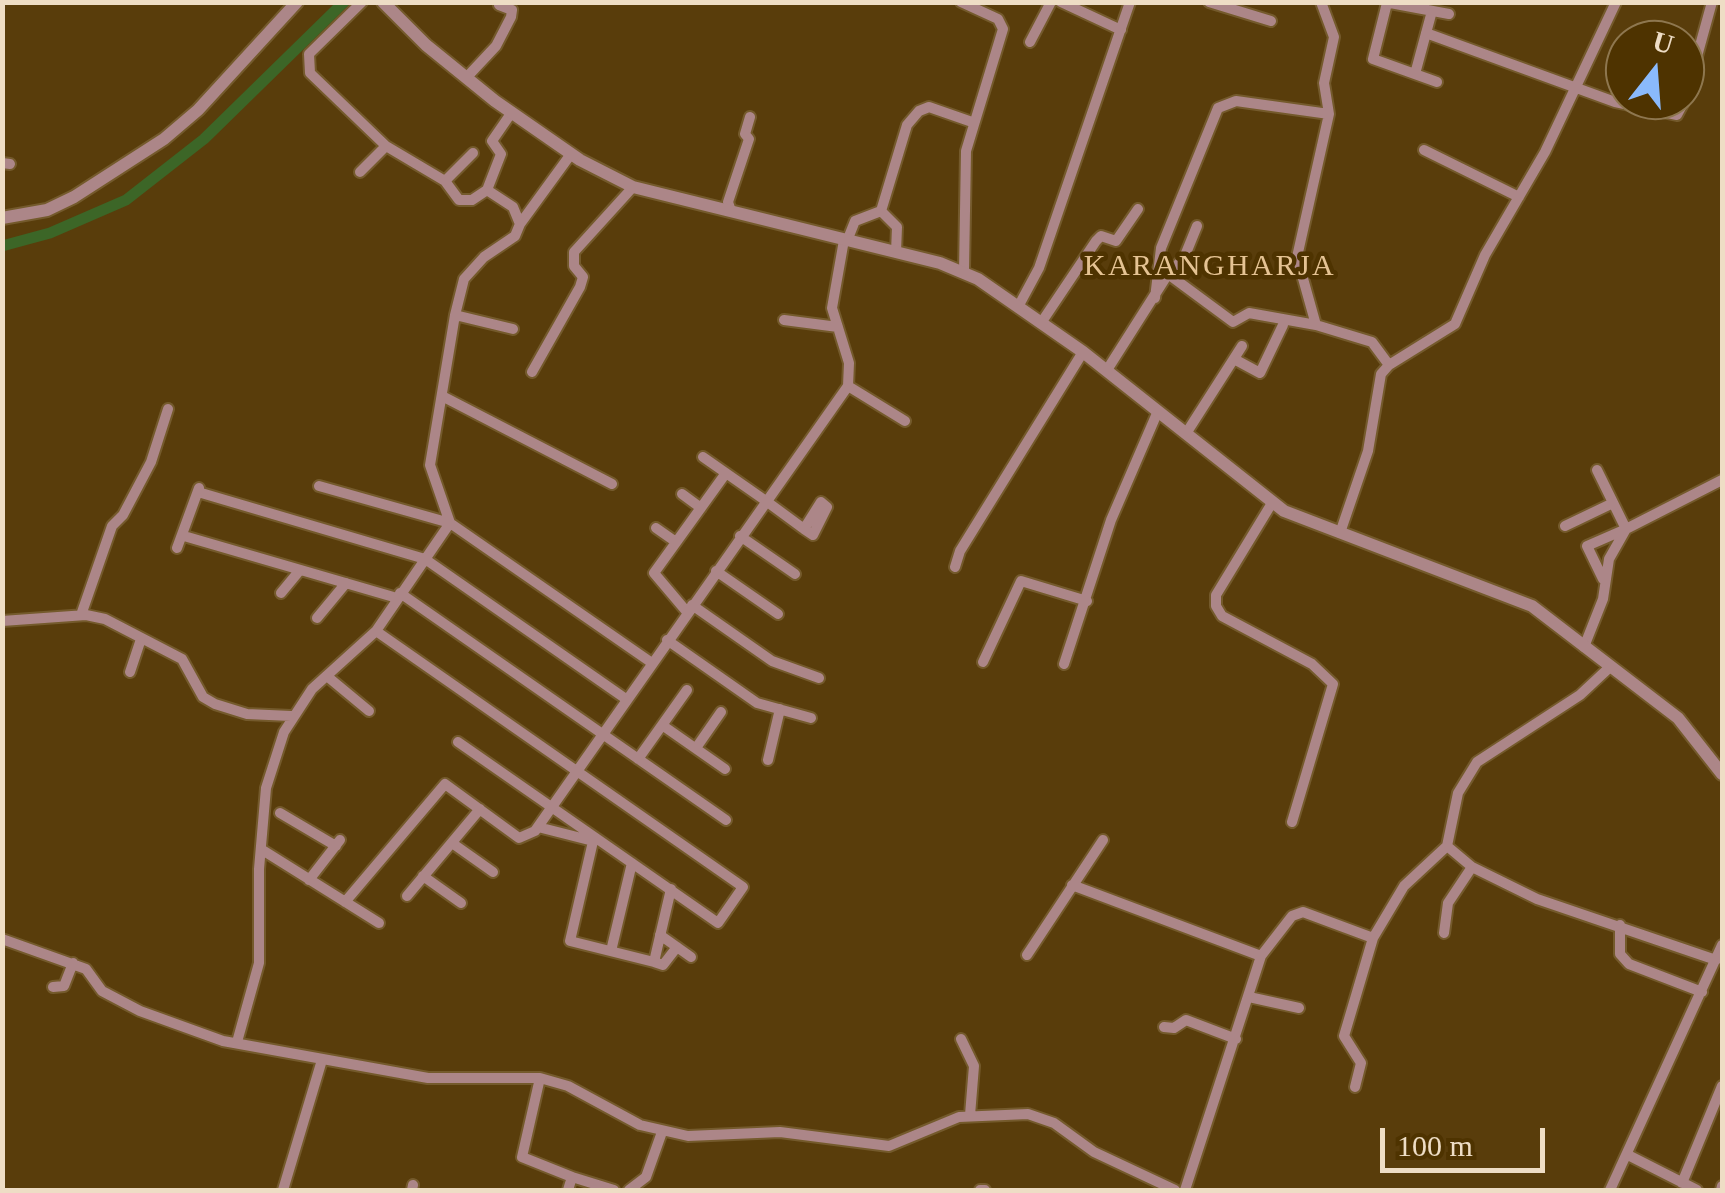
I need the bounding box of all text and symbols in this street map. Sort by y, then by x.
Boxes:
north arrow [1605,20,1705,120]
text: U [1649,25,1678,61]
district label: KARANGHARJA [1084,249,1336,285]
scale bar [1385,1108,1550,1170]
text: 100 m [1397,1129,1473,1162]

